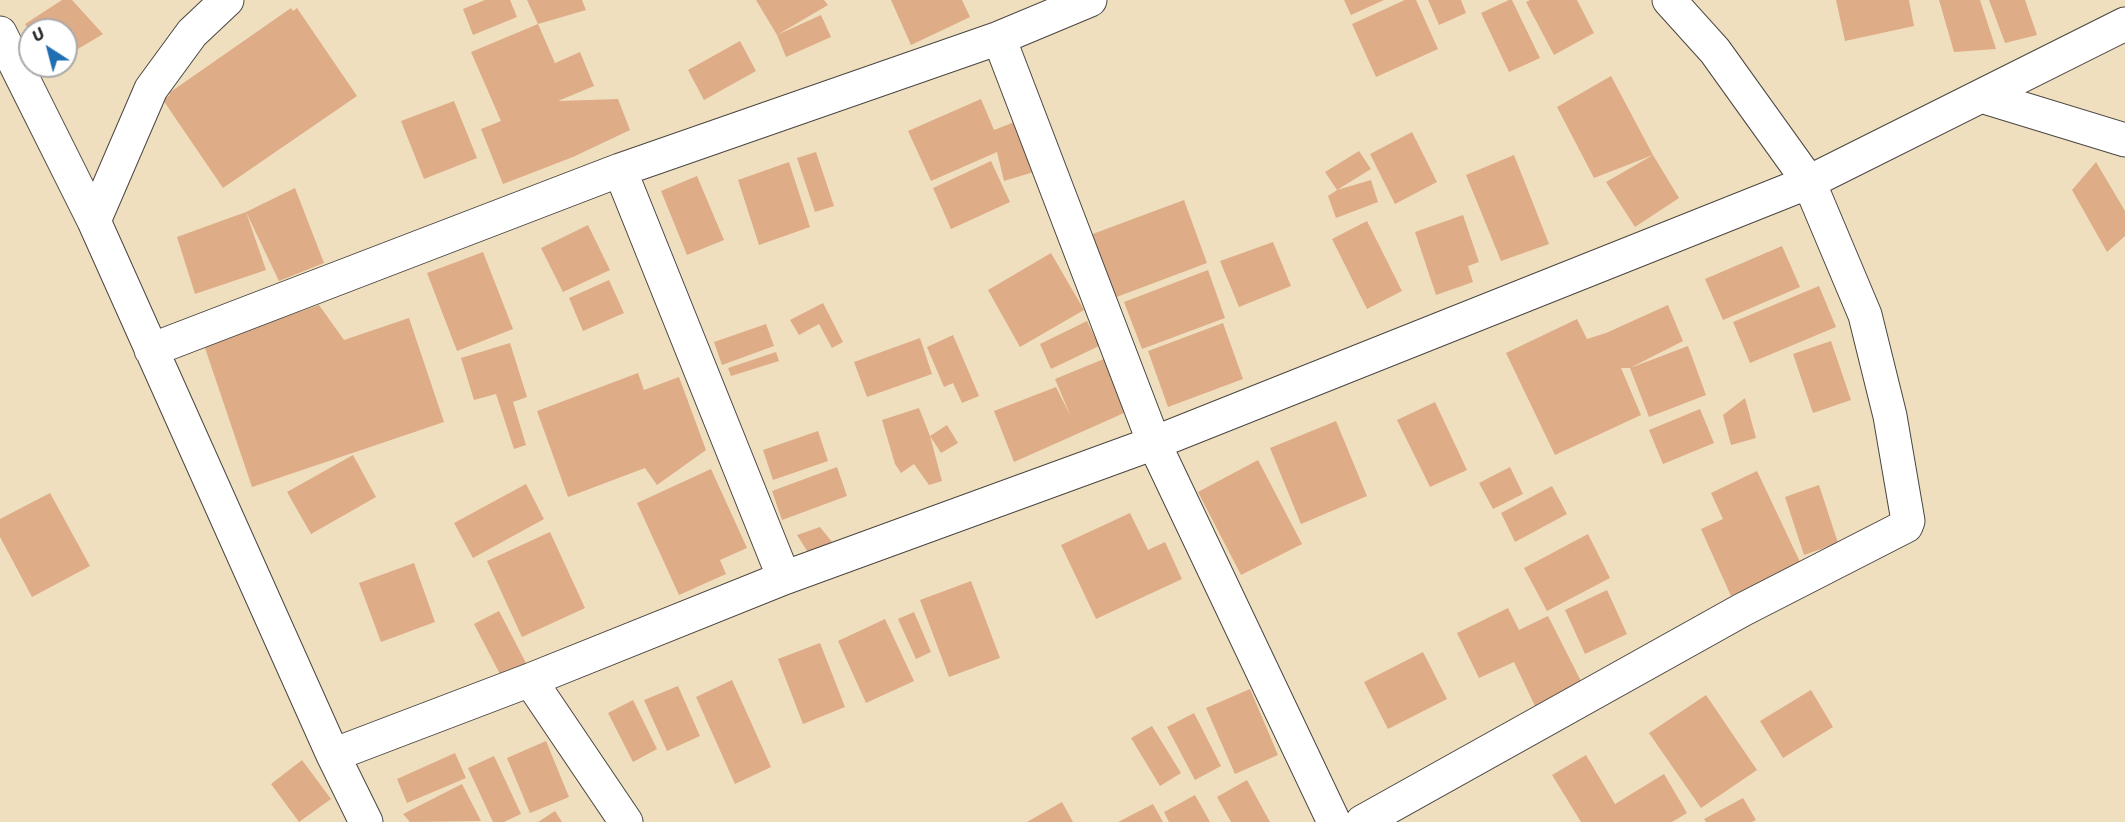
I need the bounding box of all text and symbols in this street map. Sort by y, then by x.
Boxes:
north arrow [18,18,78,78]
text: U [25,20,51,49]

